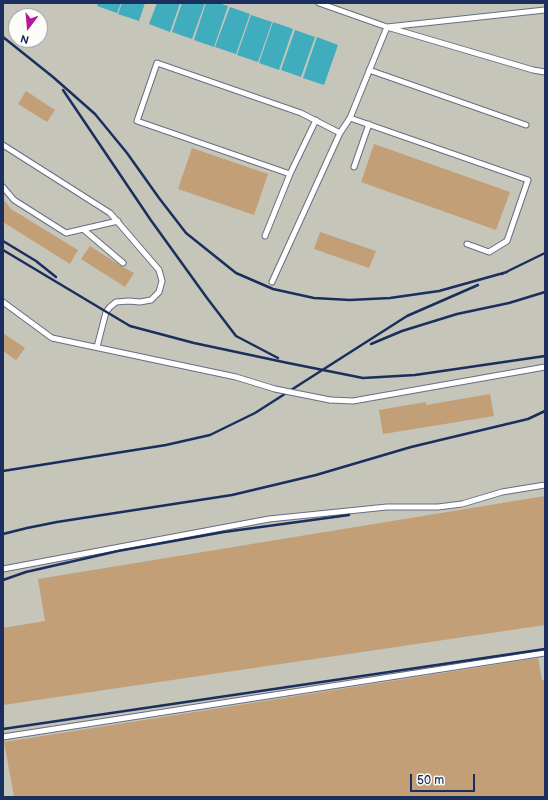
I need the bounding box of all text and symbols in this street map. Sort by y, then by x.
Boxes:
north arrow [8,8,48,48]
text: N [19,32,31,46]
scale bar [412,766,477,792]
text: 50 m [417,773,444,788]

